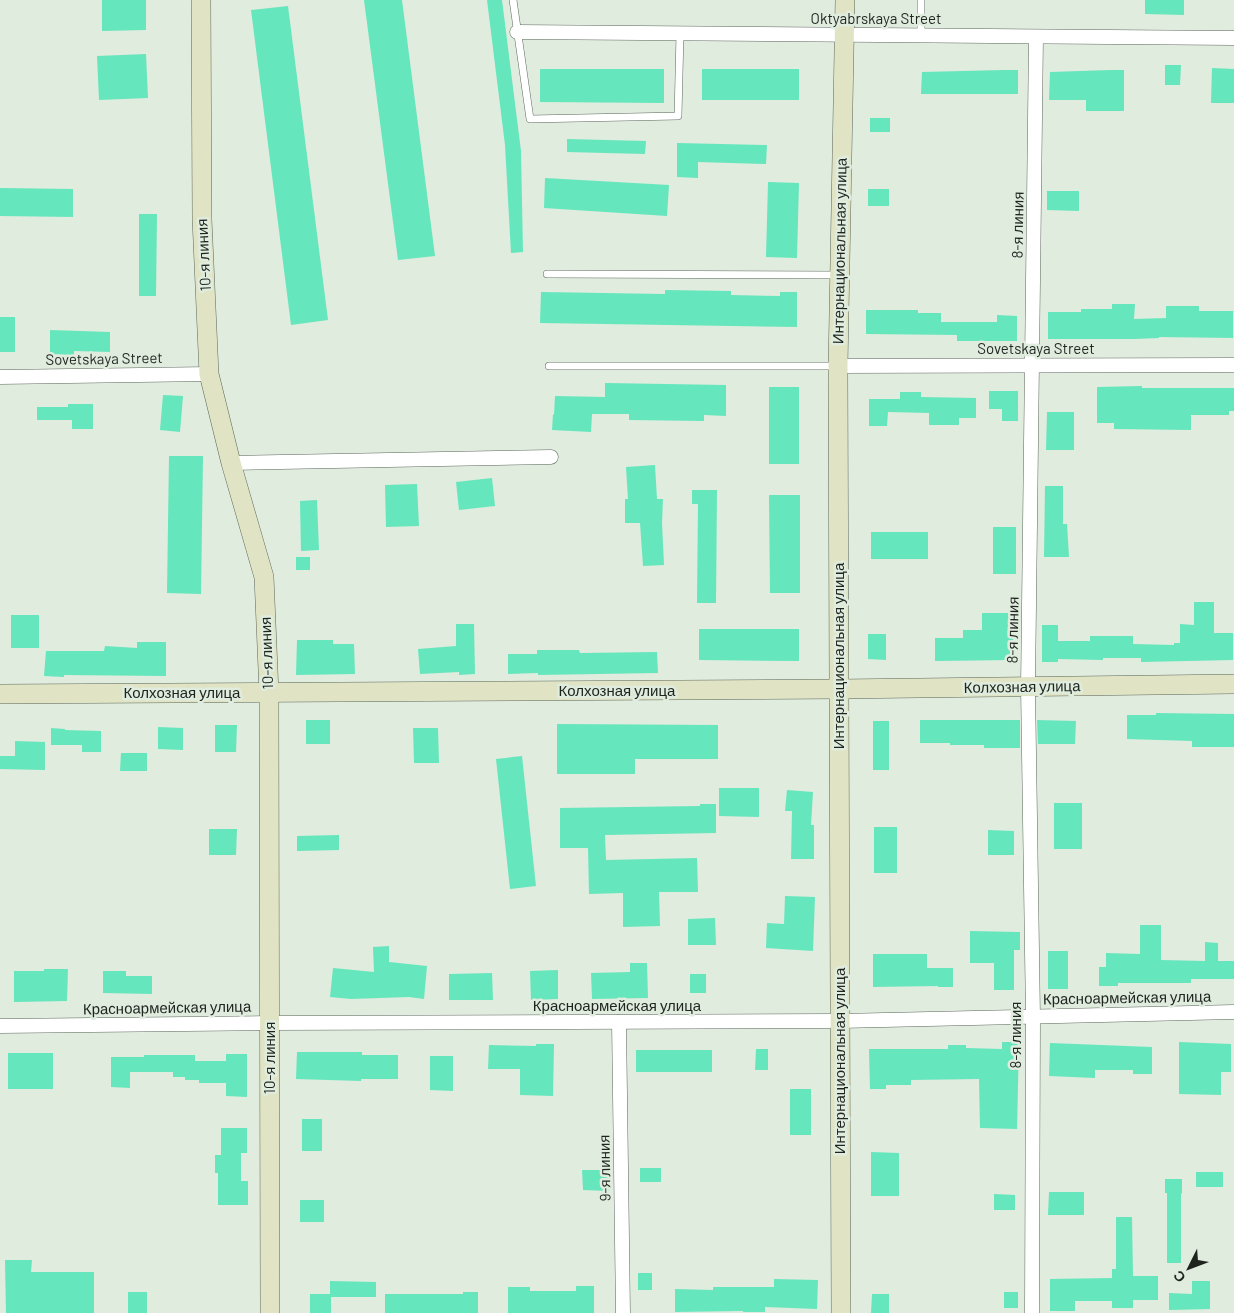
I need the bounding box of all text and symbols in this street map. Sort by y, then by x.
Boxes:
street label: Oktyabrskaya Street [811,9,941,27]
street label: Интернациональная улица [828,157,850,344]
street label: 8-я линия [1007,191,1027,259]
street label: 10-я линия [192,218,214,292]
street label: Sovetskaya Street [977,339,1095,357]
street label: Sovetskaya Street [45,348,163,368]
street label: Интернациональная улица [829,562,847,749]
street label: 8-я линия [1002,596,1022,664]
street label: 10-я линия [256,616,276,690]
street label: Колхозная улица [963,676,1081,696]
street label: Колхозная улица [559,681,676,699]
street label: Колхозная улица [124,683,241,701]
street label: Интернациональная улица [830,967,848,1154]
street label: Красноармейская улица [1043,987,1212,1007]
street label: Красноармейская улица [533,996,702,1014]
street label: Красноармейская улица [83,997,252,1017]
street label: 8-я линия [1006,1002,1024,1068]
street label: 10-я линия [260,1022,278,1094]
street label: 9-я линия [594,1134,614,1202]
north arrow [1164,1243,1214,1293]
text: С [1169,1268,1189,1286]

